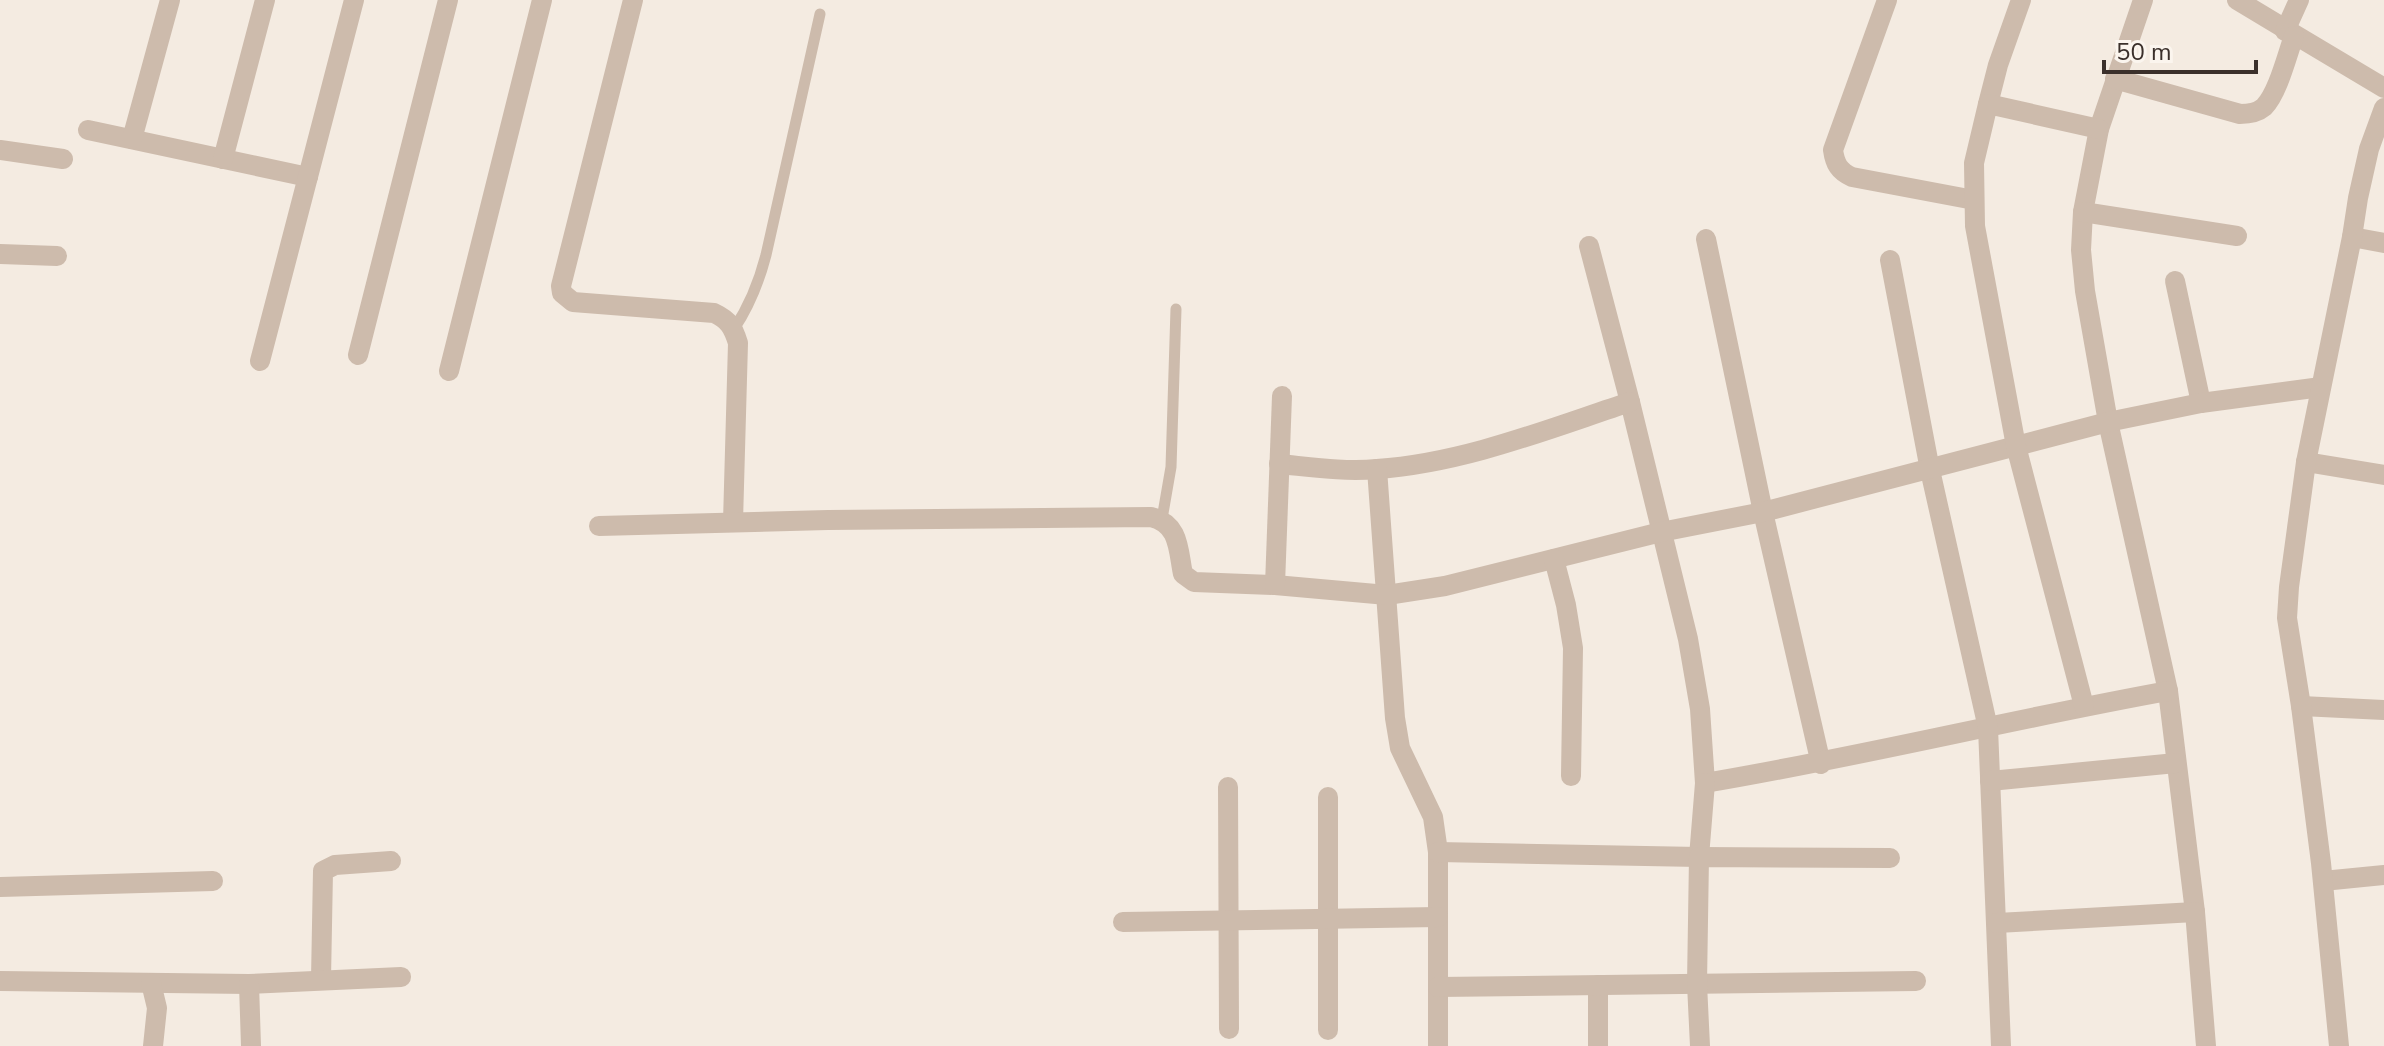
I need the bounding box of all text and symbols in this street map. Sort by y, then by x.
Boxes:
scale bar [2104,24,2256,74]
text: 50 m [2116,36,2172,68]

